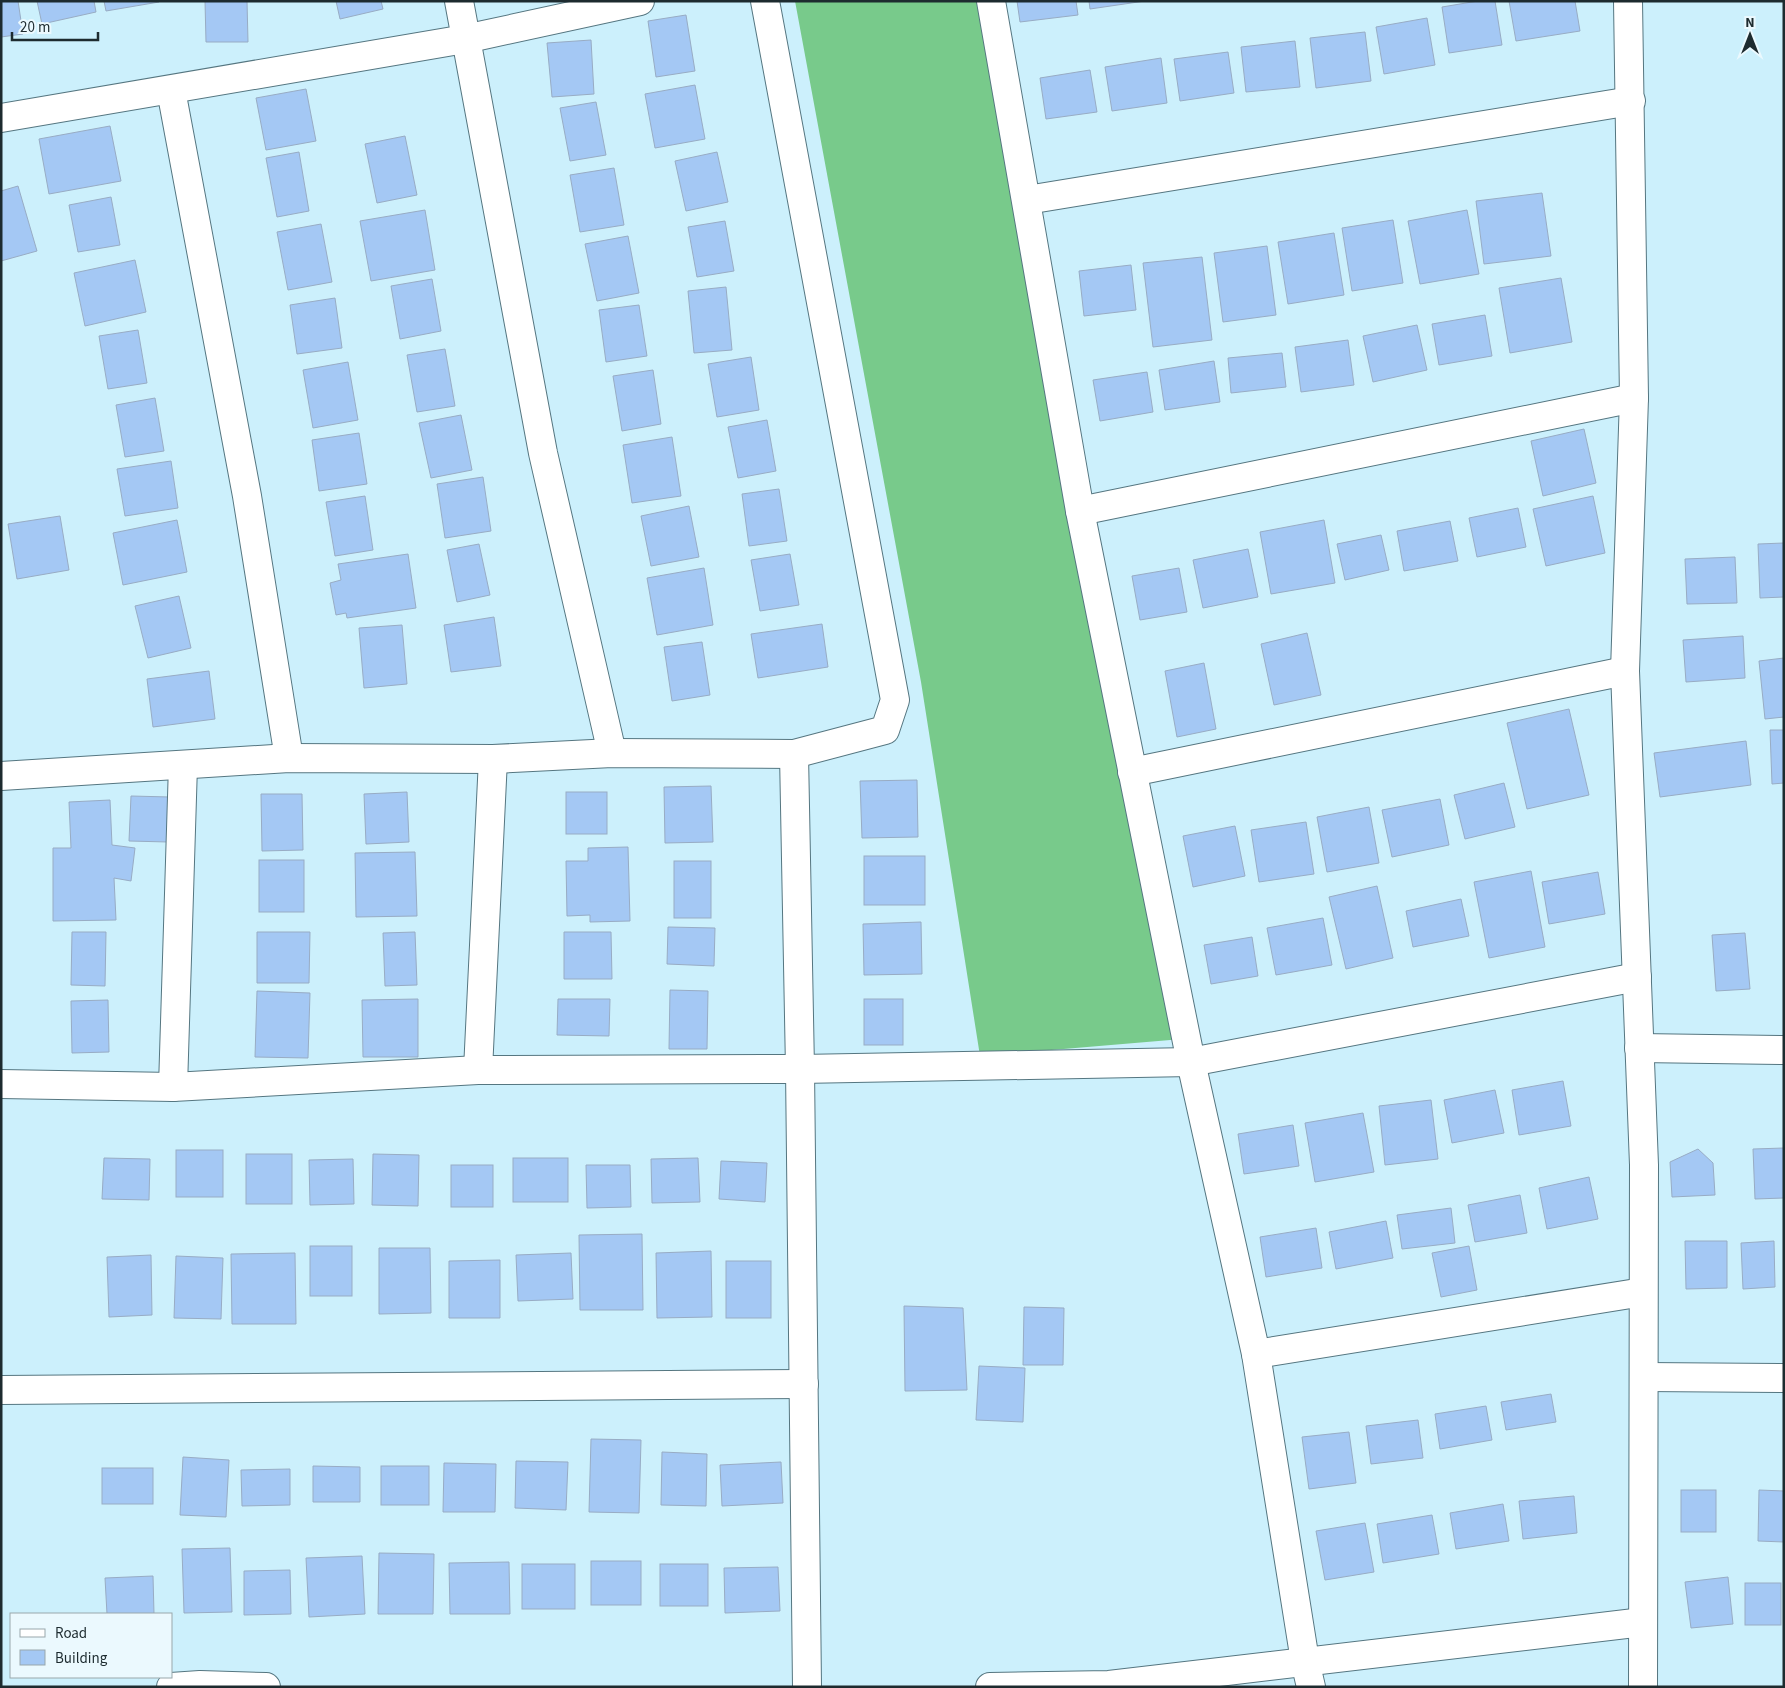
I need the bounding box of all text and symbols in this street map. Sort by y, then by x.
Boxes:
scale bar [12,10,99,42]
north arrow [1725,10,1775,60]
text: N [1745,13,1755,33]
text: 20 m [20,17,50,38]
legend [10,1613,172,1678]
text: Road [55,1623,87,1644]
text: Building [55,1648,108,1669]

